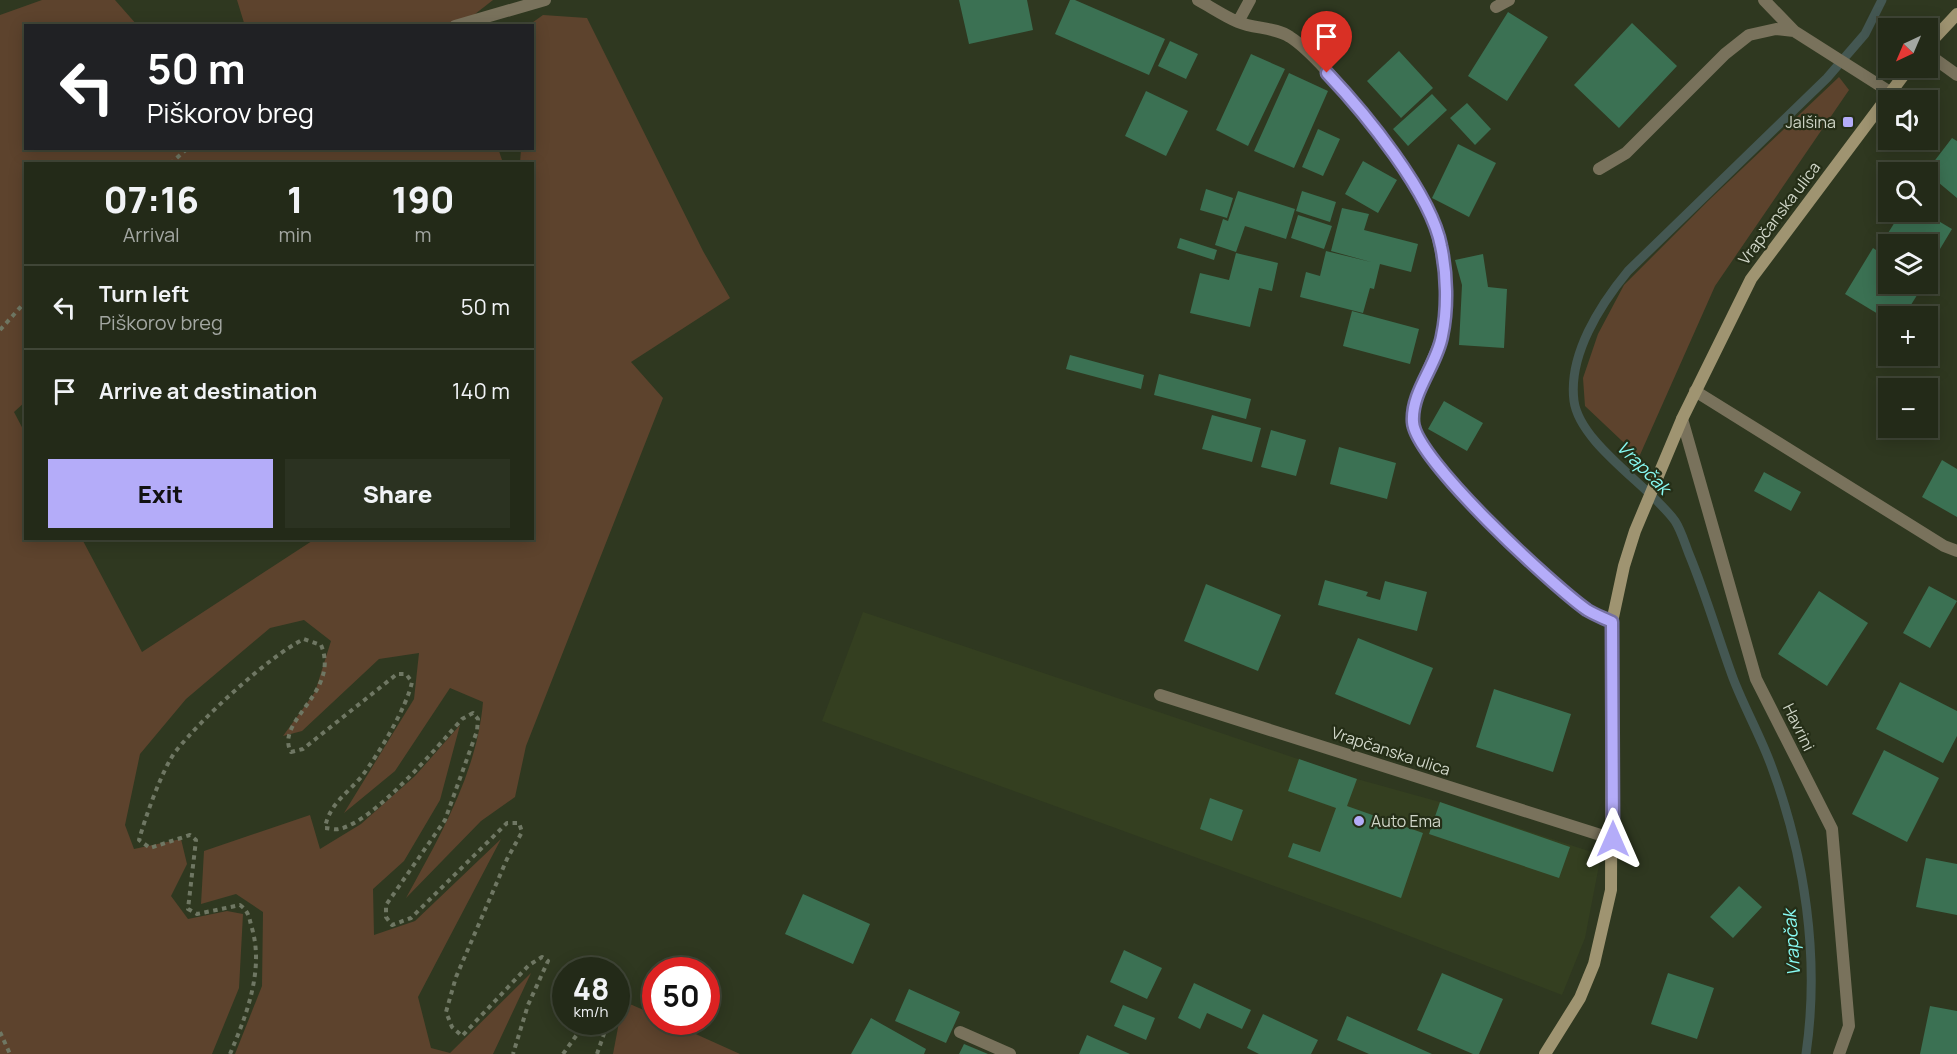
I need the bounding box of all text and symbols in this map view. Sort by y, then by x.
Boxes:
pin [1301,11,1352,73]
north arrow [1878,18,1938,78]
map controls [1878,18,1938,438]
icon: arrive [1310,20,1343,53]
text: 50 m [147,39,245,97]
icon: left [48,48,126,126]
button: sound [1878,90,1938,150]
text: Piškorov breg [147,94,314,131]
place label: Jalšina [1785,111,1836,133]
marker: Jalšina [1841,115,1855,129]
street label: Vrapčanska ulica [1733,157,1825,269]
button: search [1878,162,1938,222]
text: 07:16 [104,175,199,224]
text: 1 [287,175,303,224]
text: 190 [391,175,454,224]
text: Arrival [123,221,180,248]
text: min [278,221,312,248]
text: m [414,221,431,248]
button: layers [1878,234,1938,294]
text: Turn left [99,279,189,309]
icon: left [48,291,81,324]
text: 50 m [461,292,510,322]
button: + [1878,306,1938,366]
text: Piškorov breg [99,309,223,336]
icon: arrive [48,375,81,408]
text: Arrive at destination [99,376,317,406]
text: 140 m [452,376,510,406]
button: − [1878,378,1938,438]
water label: Vrapčak [1612,435,1678,501]
button: Exit [48,459,273,528]
button: Share [285,459,510,528]
street label: Havrini [1778,700,1820,754]
street label: Vrapčanska ulica [1329,721,1453,781]
position arrow [1581,807,1645,871]
place label: Auto Ema [1371,810,1441,832]
marker: Auto Ema [1352,814,1366,828]
water label: Vrapčak [1776,906,1805,977]
speed limit sign: 50 [642,957,720,1035]
text: 48 [573,968,609,1009]
text: km/h [574,1001,608,1022]

